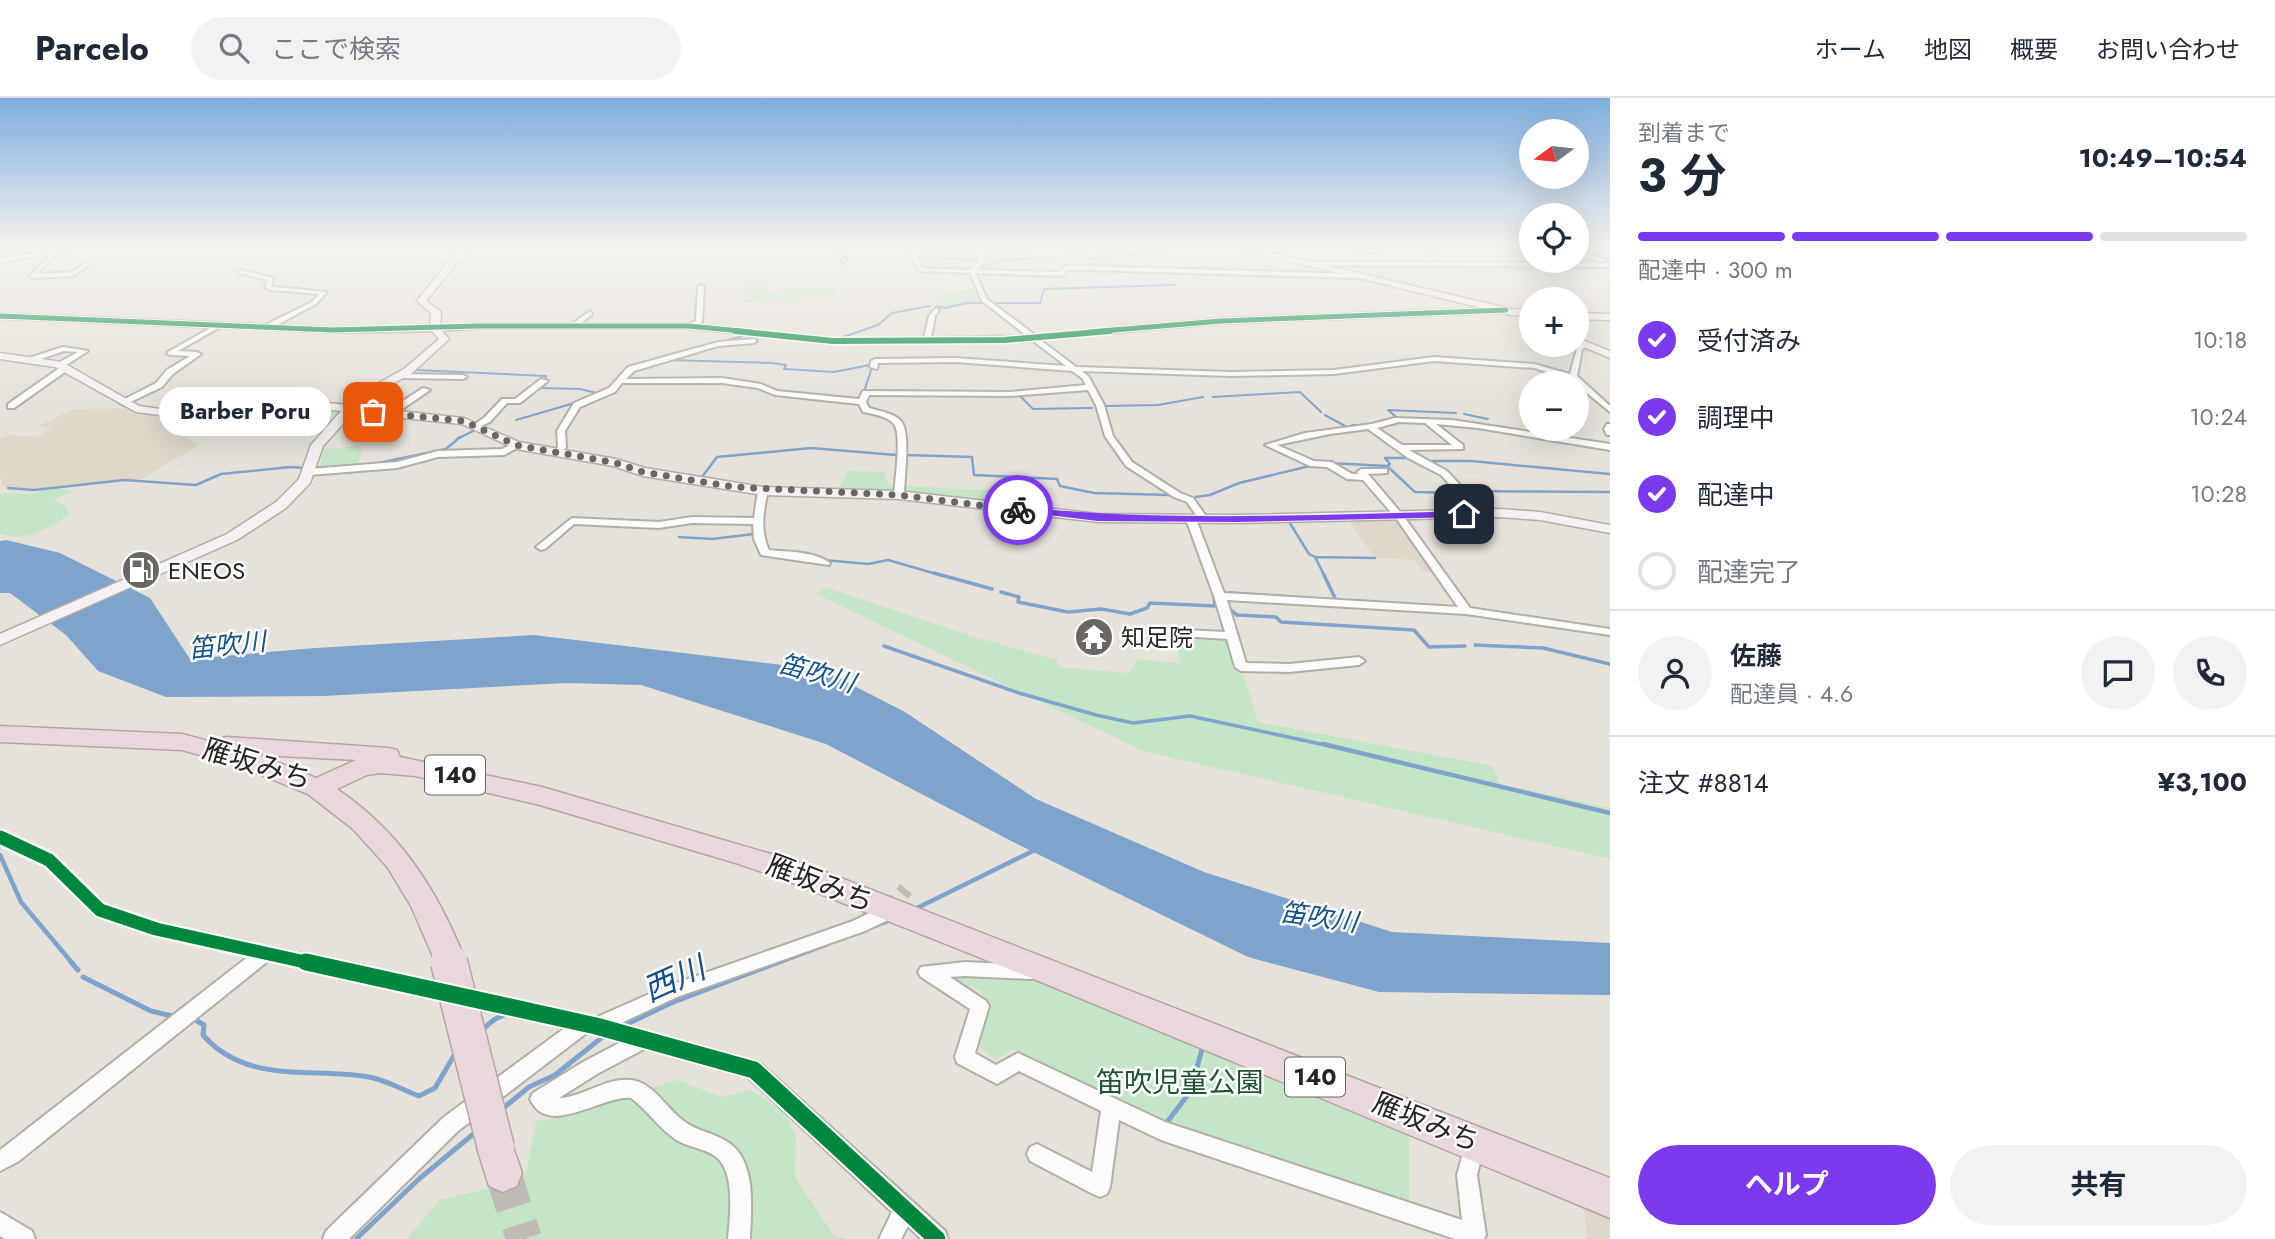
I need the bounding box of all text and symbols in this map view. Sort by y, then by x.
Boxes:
search box [191,17,681,80]
text: Parcelo [35,25,149,72]
icon: search [215,29,253,67]
text: ここで検索 [271,30,401,68]
text: ホーム [1815,32,1886,67]
text: 地図 [1924,32,1972,67]
text: 概要 [2010,32,2058,67]
text: お問い合わせ [2096,32,2240,67]
text: 到着まで [1638,116,1730,150]
north arrow [1519,119,1589,189]
map controls [1519,119,1589,441]
text: 10:49–10:54 [2079,139,2247,177]
text: 3 分 [1638,143,1726,209]
button: locate [1519,203,1589,273]
text: 配達中 · 300 m [1638,253,1793,287]
button: + [1519,287,1589,357]
icon: check [1638,321,1676,359]
text: 受付済み [1697,322,1801,360]
text: 10:18 [2193,323,2247,357]
button: − [1519,371,1589,441]
pin [343,382,403,442]
callout: Barber Poru [160,388,331,436]
icon: bag [354,393,392,431]
text: Barber Poru [180,394,310,428]
icon: check [1638,398,1676,436]
text: 調理中 [1697,399,1775,437]
text: 10:24 [2189,400,2247,434]
courier [983,475,1053,545]
icon: check [1638,475,1676,513]
text: 配達中 [1697,476,1775,514]
text: 10:28 [2190,477,2247,511]
pin [1434,484,1494,544]
icon: bike [999,491,1037,529]
icon: home [1445,495,1483,533]
fuel station icon: ENEOS [120,549,162,591]
place label: ENEOS [168,553,245,588]
text: 配達完了 [1697,553,1801,591]
temple icon: 知足院 [1073,616,1115,658]
place label: 知足院 [1121,620,1193,655]
water label: 笛吹川 [186,622,271,668]
button: person [1638,636,1712,710]
button: chat [2081,636,2155,710]
button: phone [2173,636,2247,710]
text: 佐藤 [1730,637,1782,675]
water label: 笛吹川 [774,644,863,703]
text: 配達員 · 4.6 [1730,677,1853,711]
street label: 雁坂みち [197,728,317,800]
road number: 140 [425,755,485,794]
text: ¥3,100 [2158,763,2247,801]
text: 注文 #8814 [1638,764,1769,802]
street label: 雁坂みち [760,844,880,922]
water label: 笛吹川 [1278,893,1363,942]
water label: 西川 [635,944,715,1013]
road number: 140 [1285,1058,1345,1096]
park label: 笛吹児童公園 [1096,1062,1264,1103]
street label: 雁坂みち [1366,1082,1486,1162]
button: ヘルプ [1638,1145,1936,1225]
button: 共有 [1950,1145,2247,1225]

